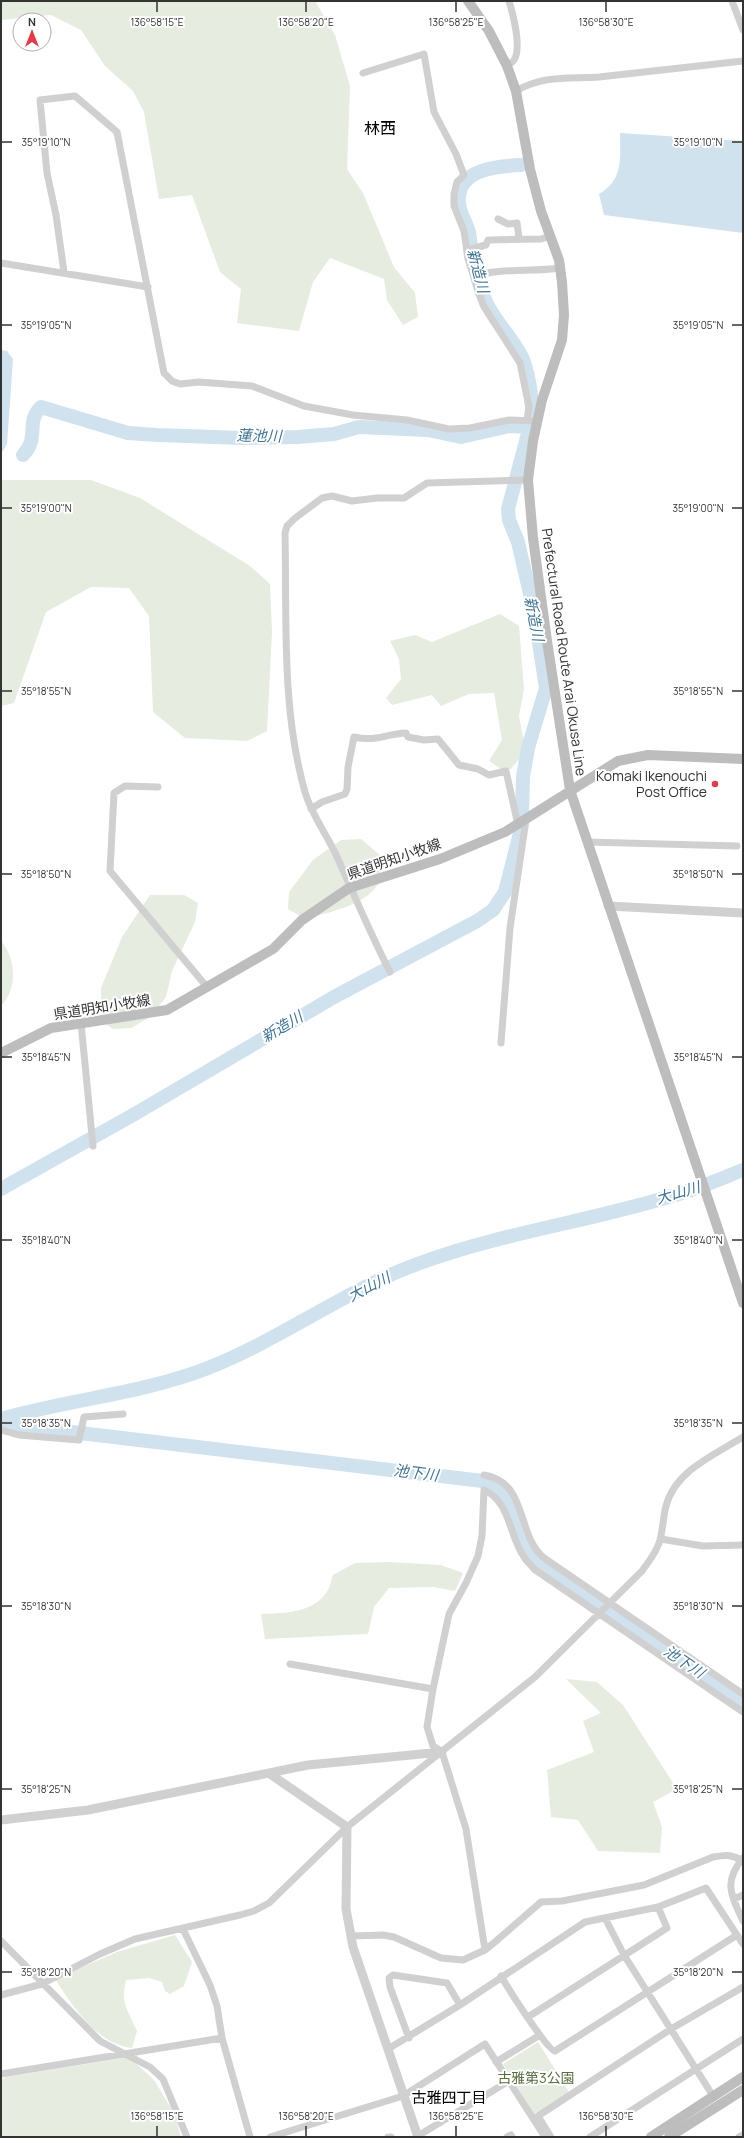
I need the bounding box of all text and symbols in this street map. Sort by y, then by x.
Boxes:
north arrow [12,12,52,52]
text: N [28,14,36,29]
text: 136°58'15"E [130,15,184,29]
text: 136°58'20"E [278,15,334,29]
text: 136°58'25"E [429,15,484,29]
text: 136°58'30"E [578,15,634,29]
district label: 林西 [364,117,396,139]
text: 35°19'10"N [22,135,71,149]
text: 35°19'10"N [674,135,723,149]
water label: 新造川 [463,246,495,297]
text: 35°19'05"N [21,318,71,332]
text: 35°19'05"N [673,318,723,332]
water label: 蓮池川 [236,425,284,446]
text: 35°19'00"N [20,501,72,515]
text: 35°19'00"N [672,501,724,515]
street label: Prefectural Road Route Arai Okusa Line [538,527,591,777]
water label: 新造川 [520,595,549,645]
text: 35°18'55"N [21,684,71,698]
text: 35°18'55"N [673,684,723,698]
place label: Komaki Ikenouchi Post Office [596,766,707,801]
marker: Komaki Ikenouchi Post Office [710,779,720,789]
street label: 県道明知小牧線 [344,834,443,883]
text: 35°18'50"N [21,867,71,881]
text: 35°18'50"N [673,867,723,881]
street label: 県道明知小牧線 [52,989,152,1024]
water label: 新造川 [257,1005,308,1047]
text: 35°18'45"N [22,1050,71,1064]
text: 35°18'45"N [674,1050,723,1064]
water label: 大山川 [653,1176,704,1209]
text: 35°18'40"N [21,1233,71,1247]
text: 35°18'40"N [673,1233,723,1247]
water label: 大山川 [344,1266,395,1306]
text: 35°18'35"N [21,1416,71,1430]
text: 35°18'35"N [673,1416,723,1430]
water label: 池下川 [392,1459,442,1486]
text: 35°18'30"N [21,1599,71,1613]
text: 35°18'30"N [673,1599,723,1613]
water label: 池下川 [660,1640,710,1684]
text: 35°18'25"N [21,1782,71,1796]
text: 35°18'25"N [673,1782,723,1796]
text: 35°18'20"N [21,1965,71,1979]
text: 35°18'20"N [673,1965,723,1979]
park label: 古雅第3公園 [497,2068,575,2087]
district label: 古雅四丁目 [411,2087,487,2108]
text: 136°58'15"E [130,2109,184,2123]
text: 136°58'20"E [278,2109,334,2123]
text: 136°58'25"E [429,2109,484,2123]
text: 136°58'30"E [578,2109,634,2123]

